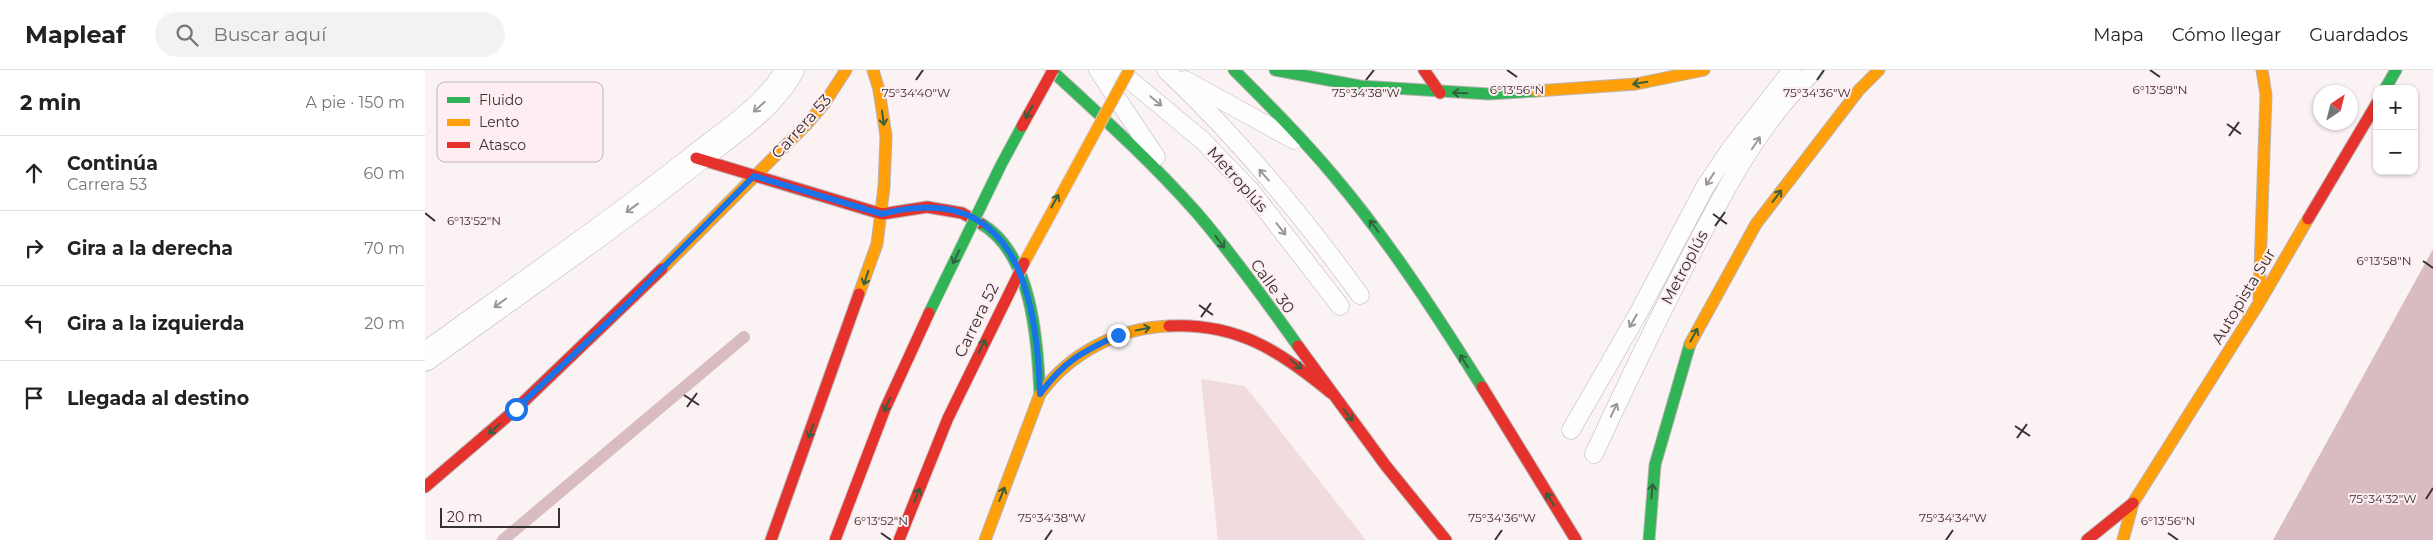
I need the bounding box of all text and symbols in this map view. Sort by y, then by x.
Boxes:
search box [155,12,505,57]
text: Mapleaf [25,20,125,49]
icon: search [173,21,201,49]
text: Buscar aquí [213,23,326,46]
text: Mapa [2093,24,2144,46]
text: Cómo llegar [2172,24,2281,46]
text: Guardados [2309,24,2408,46]
one-way arrow [1632,79,1648,89]
legend [437,82,603,162]
text: 6°13'56"N [1490,82,1544,97]
text: 6°13'58"N [2133,82,2187,97]
text: 75°34'40"W [882,85,950,100]
text: 75°34'38"W [1332,85,1400,100]
text: 75°34'36"W [1783,85,1851,100]
north arrow [2313,85,2358,130]
map controls [2373,85,2418,175]
button: + [2373,85,2418,130]
one-way arrow [1452,89,1468,98]
text: 2 min [20,90,81,115]
street label: Carrera 53 [767,90,835,163]
text: Fluido [479,91,523,109]
text: A pie · 150 m [306,93,405,112]
one-way arrow [1149,96,1162,107]
one-way arrow [753,102,766,113]
one-way arrow [1024,105,1034,120]
one-way arrow [878,109,888,125]
text: Lento [479,113,519,131]
button: − [2373,130,2418,175]
text: Atasco [479,136,526,154]
one-way arrow [1751,136,1761,150]
street label: Metroplús [1203,143,1272,216]
text: Continúa [67,152,158,175]
icon: ahead [20,159,48,187]
text: 60 m [363,164,405,183]
one-way arrow [1259,168,1270,181]
one-way arrow [1705,171,1715,185]
text: Carrera 53 [67,175,147,194]
one-way arrow [1772,190,1783,203]
one-way arrow [1051,194,1061,209]
one-way arrow [625,203,639,213]
text: 6°13'52"N [447,213,501,228]
one-way arrow [1369,219,1379,233]
one-way arrow [1276,222,1287,235]
street label: Metroplús [1657,227,1712,308]
icon: right [20,234,48,262]
one-way arrow [1215,235,1226,248]
text: Gira a la derecha [67,237,233,260]
text: 70 m [364,239,405,258]
street label: Autopista Sur [2207,245,2279,347]
one-way arrow [951,250,961,265]
text: 6°13'58"N [2357,253,2411,268]
street label: Calle 30 [1246,255,1299,317]
one-way arrow [860,269,870,285]
street label: Carrera 52 [950,280,1003,360]
one-way arrow [493,298,507,308]
icon: left [20,309,48,337]
text: Gira a la izquierda [67,312,245,335]
text: 20 m [364,314,405,333]
one-way arrow [1628,314,1638,329]
route end [1107,324,1130,347]
one-way arrow [1135,324,1151,334]
one-way arrow [1689,328,1699,343]
one-way arrow [978,339,987,354]
one-way arrow [1458,355,1468,369]
one-way arrow [1289,359,1302,370]
icon: arrive [20,384,48,412]
text: Llegada al destino [67,387,249,410]
one-way arrow [882,397,891,412]
route start [505,398,528,421]
one-way arrow [1610,403,1620,418]
one-way arrow [1343,408,1354,421]
one-way arrow [487,423,500,434]
one-way arrow [806,423,816,439]
one-way arrow [1647,484,1657,500]
one-way arrow [913,487,922,502]
one-way arrow [998,487,1007,503]
text: 75°34'32"W [2350,491,2417,506]
one-way arrow [1545,492,1555,506]
scale bar [440,505,560,528]
text: 20 m [447,508,483,526]
text: 75°34'38"W [1018,510,1086,525]
text: 75°34'36"W [1468,510,1536,525]
text: 75°34'34"W [1919,510,1987,525]
text: 6°13'52"N [854,513,908,528]
text: 6°13'56"N [2141,513,2195,528]

